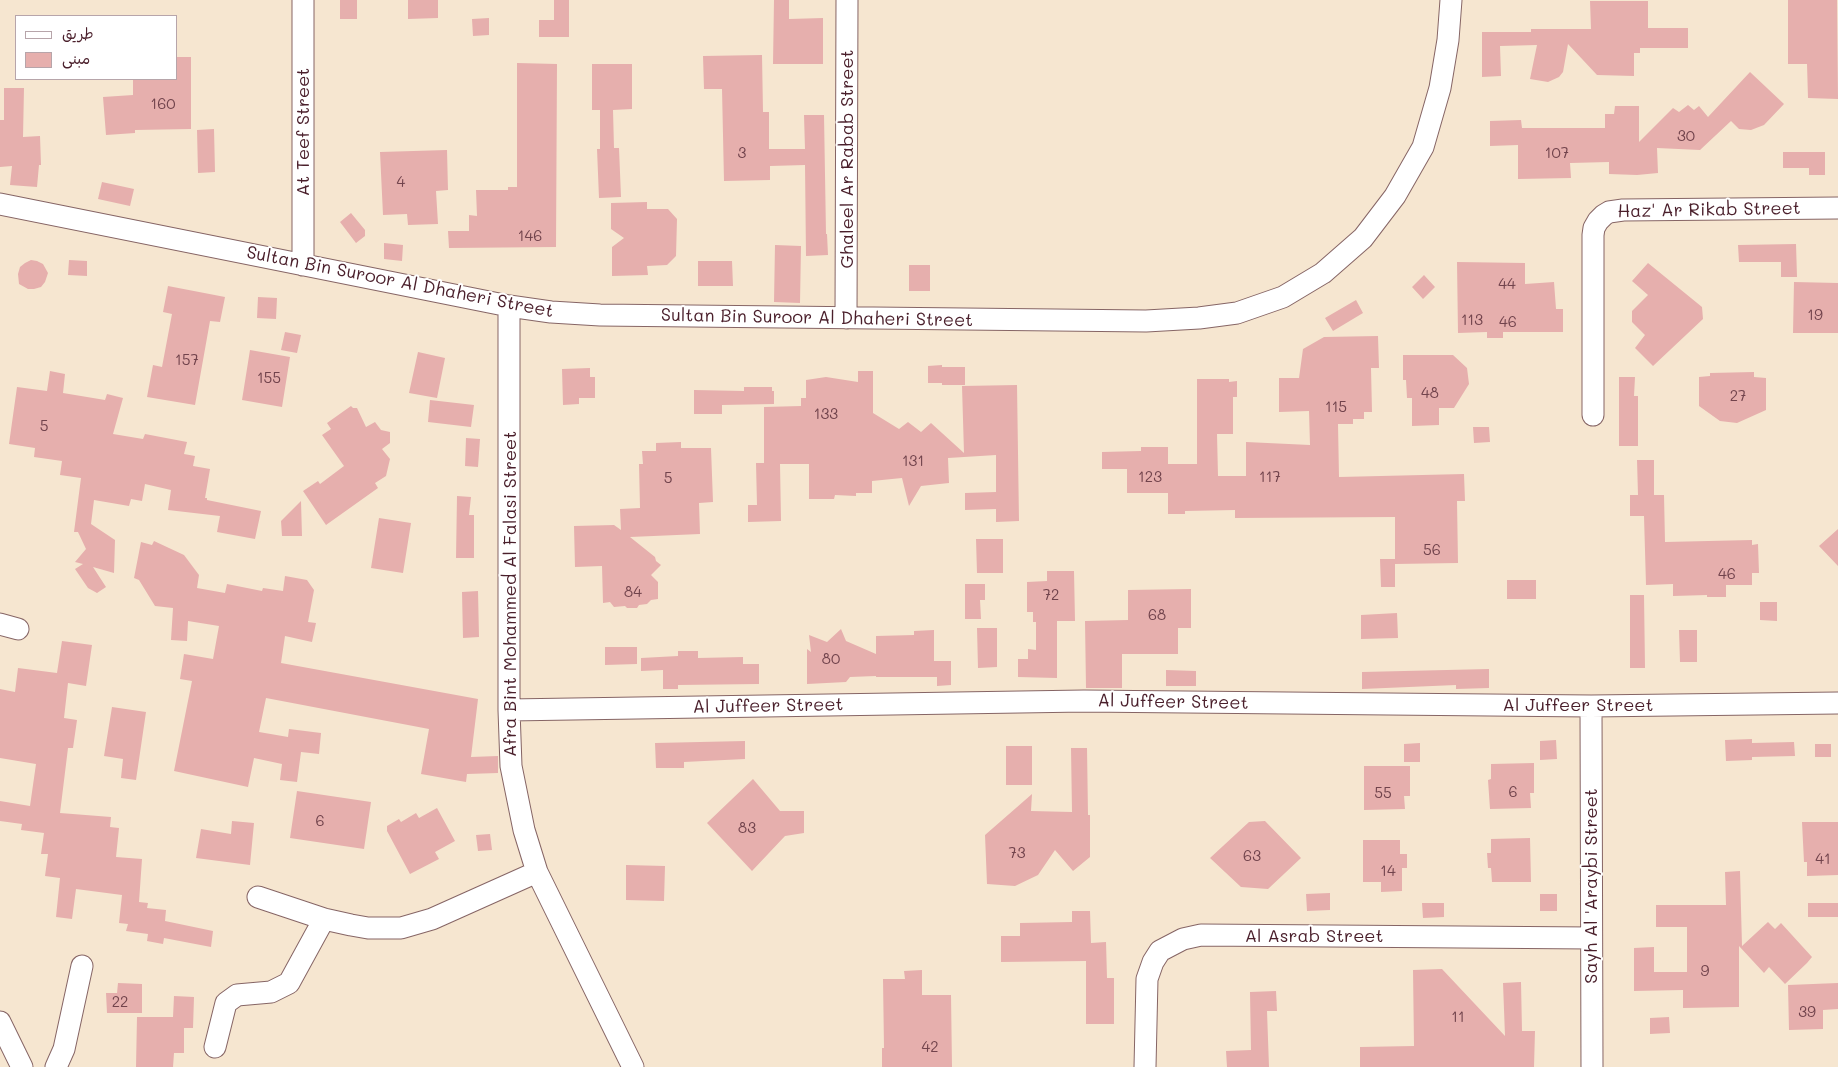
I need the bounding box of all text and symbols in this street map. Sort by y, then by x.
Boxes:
legend [15,15,178,80]
text: طريق [62,23,94,43]
text: مبنى [62,48,90,68]
street label: Ghaleel Ar Rabab Street [836,50,858,268]
street label: At Teef Street [292,68,314,196]
house number: 160 [150,95,176,113]
house number: 30 [1677,127,1695,145]
house number: 3 [738,144,746,162]
house number: 107 [1545,144,1569,162]
house number: 4 [397,173,405,191]
street label: Haz' Ar Rikab Street [1617,198,1801,222]
house number: 146 [518,227,542,245]
street label: Sultan Bin Suroor Al Dhaheri Street [245,242,555,322]
house number: 44 [1498,275,1516,293]
street label: Sultan Bin Suroor Al Dhaheri Street [661,304,973,332]
house number: 19 [1807,306,1823,324]
house number: 113 [1461,311,1483,329]
house number: 46 [1499,313,1517,331]
house number: 157 [175,351,199,369]
house number: 155 [257,369,281,387]
house number: 48 [1421,384,1439,402]
house number: 27 [1730,387,1746,405]
house number: 115 [1325,398,1347,416]
house number: 133 [814,405,838,423]
house number: 5 [40,417,48,435]
street label: Afra Bint Mohammed Al Falasi Street [499,431,521,757]
house number: 131 [902,452,924,470]
house number: 123 [1138,468,1162,486]
house number: 117 [1259,468,1281,486]
house number: 5 [664,469,672,487]
house number: 56 [1423,541,1441,559]
house number: 46 [1718,565,1736,583]
house number: 84 [624,583,642,601]
house number: 72 [1043,586,1059,604]
house number: 68 [1148,606,1166,624]
house number: 80 [822,650,840,668]
street label: Al Juffeer Street [1097,690,1249,714]
street label: Al Juffeer Street [692,694,844,718]
street label: Al Juffeer Street [1503,694,1653,716]
house number: 6 [1508,783,1518,801]
house number: 55 [1374,784,1392,802]
street label: Sayh Al 'Araybi Street [1580,788,1602,984]
house number: 6 [315,812,325,830]
house number: 83 [738,819,756,837]
house number: 73 [1008,844,1026,862]
house number: 63 [1243,847,1261,865]
house number: 41 [1815,850,1831,868]
house number: 14 [1380,862,1396,880]
street label: Al Asrab Street [1245,925,1383,947]
house number: 9 [1701,962,1709,980]
house number: 22 [112,993,128,1011]
house number: 39 [1798,1003,1816,1021]
house number: 11 [1451,1008,1465,1026]
house number: 42 [921,1038,939,1056]

